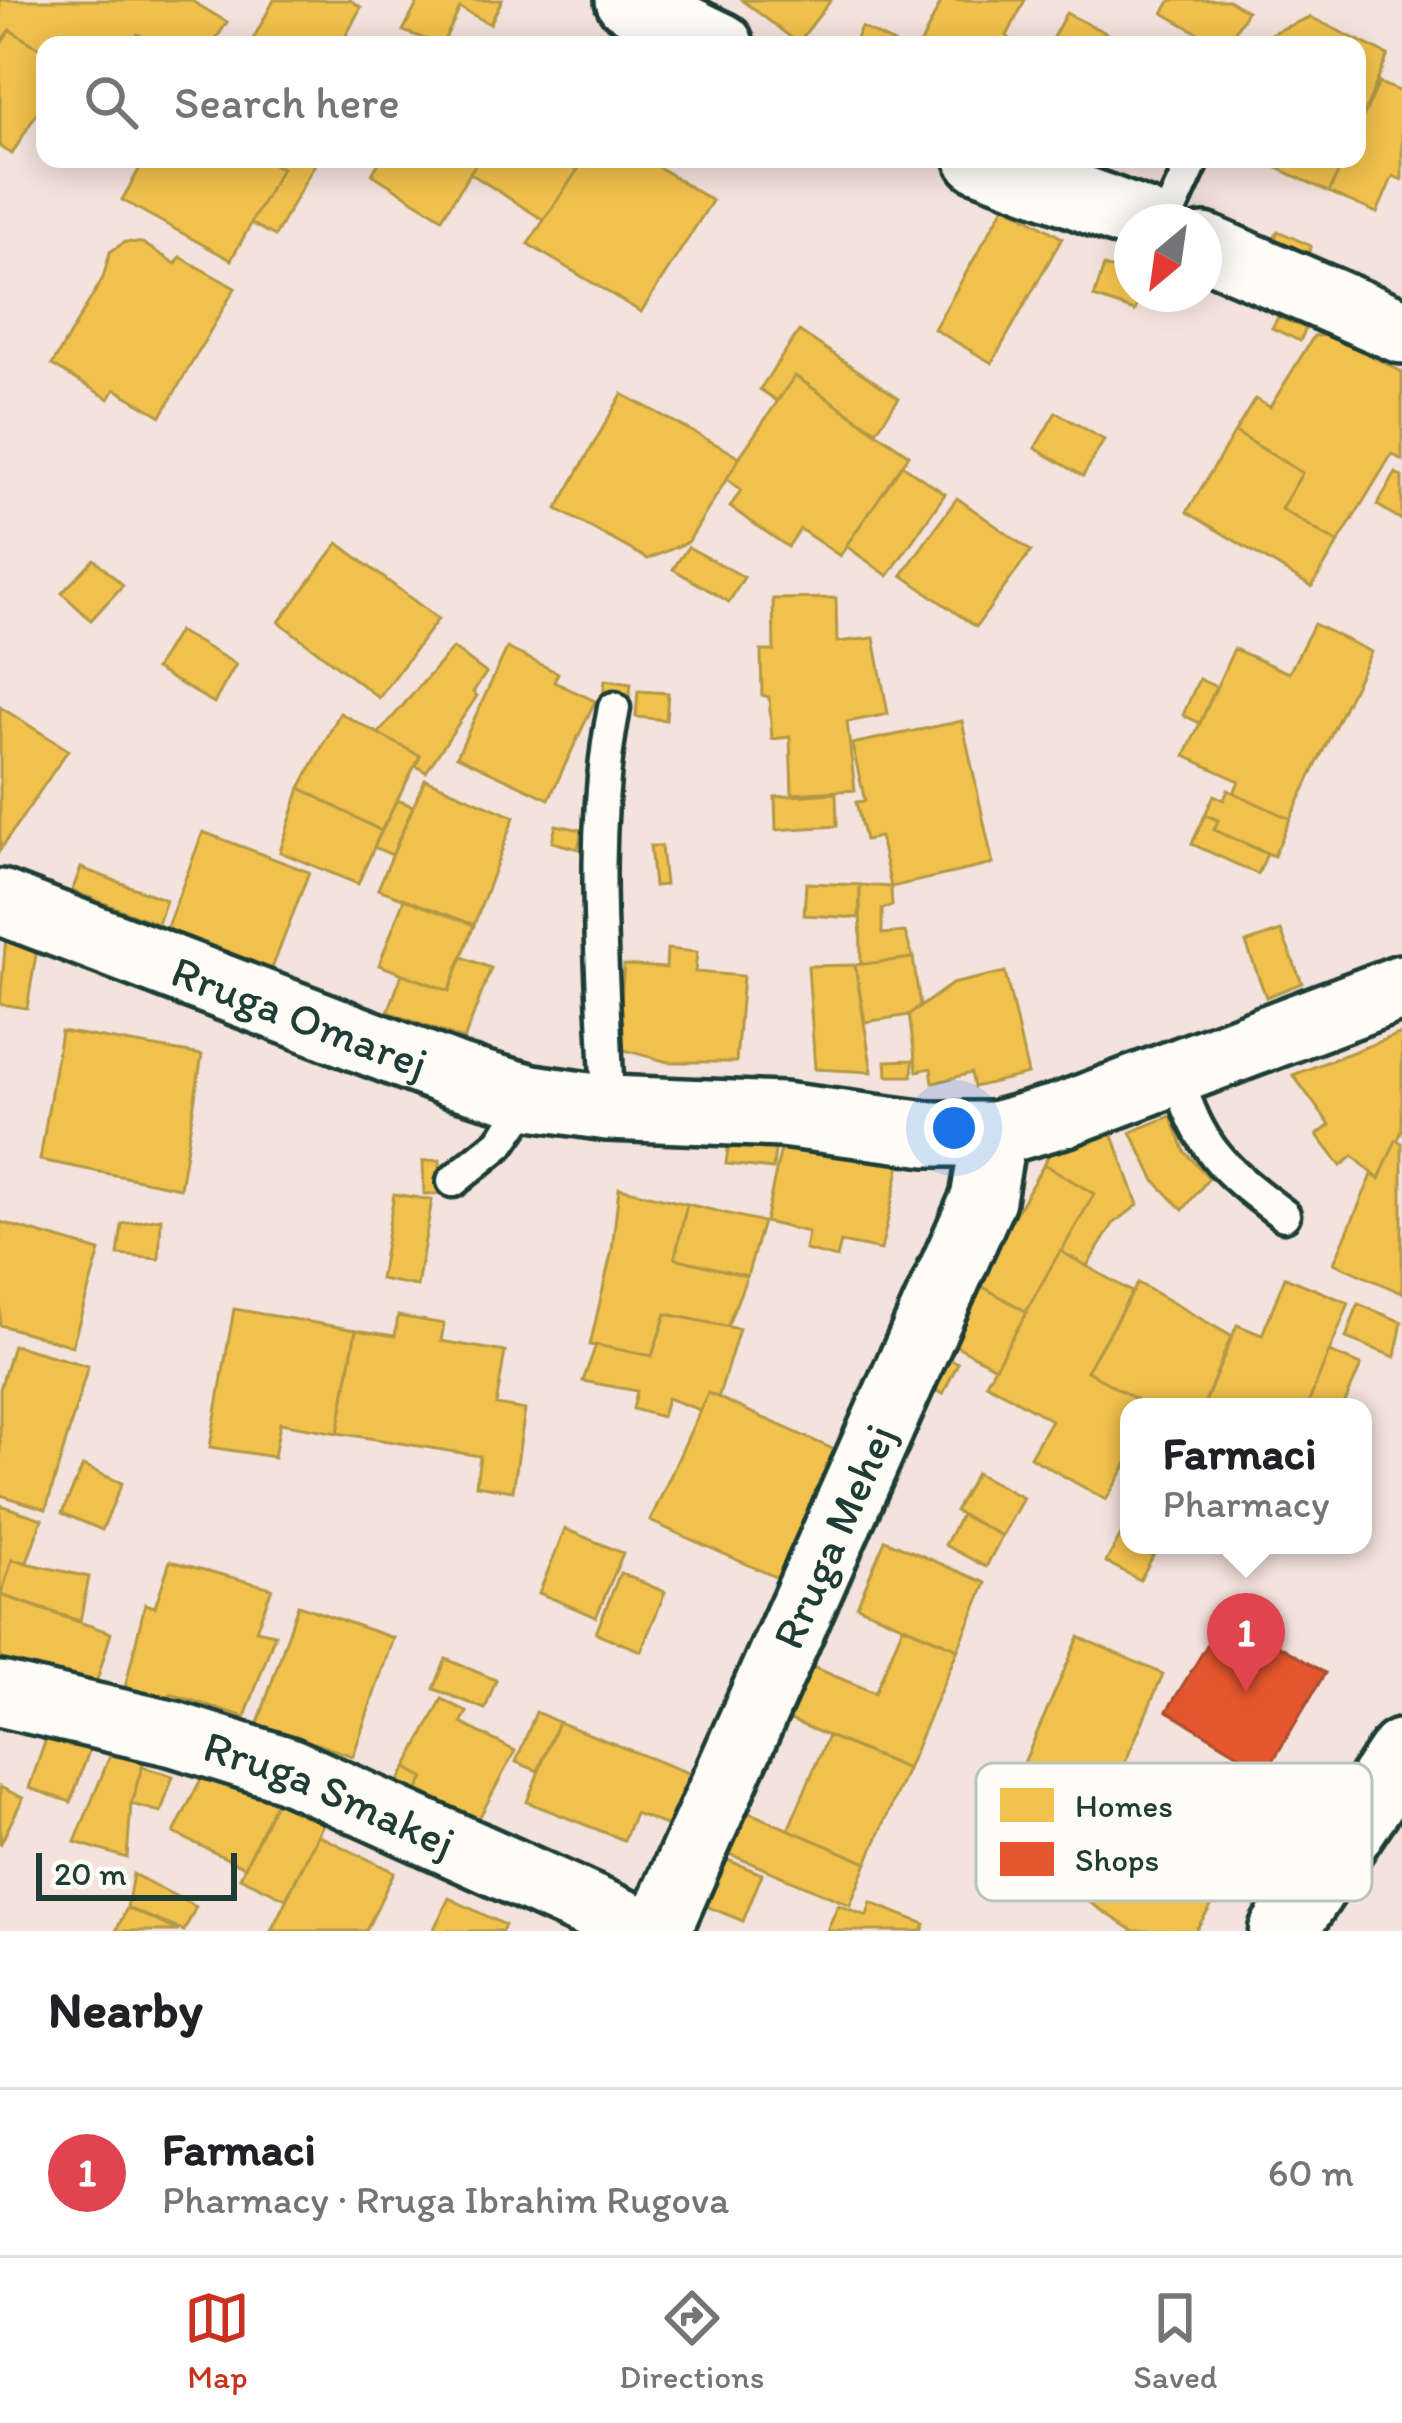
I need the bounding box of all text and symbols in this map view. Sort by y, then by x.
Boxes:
search box [36,36,1366,168]
icon: search [78,69,144,135]
text: Search here [174,75,400,129]
north arrow [1114,204,1222,312]
street label: Rruga Omarej [164,943,435,1090]
your location [924,1098,984,1158]
popup [1120,1398,1372,1554]
street label: Rruga Mehej [760,1416,907,1657]
text: Farmaci [1163,1426,1316,1480]
text: Pharmacy [1163,1480,1329,1527]
pin: 1 [1207,1593,1285,1692]
street label: Rruga Smakej [197,1718,464,1869]
legend [976,1763,1372,1901]
text: Homes [1075,1786,1173,1825]
text: Shops [1075,1840,1159,1879]
scale bar [36,1847,237,1900]
text: 20 m [54,1854,127,1893]
text: Nearby [48,1979,203,2040]
text: Farmaci [162,2122,316,2176]
text: 1 [78,2149,96,2196]
text: 60 m [1268,2149,1354,2196]
text: Pharmacy · Rruga Ibrahim Rugova [162,2176,729,2223]
tab: Map [184,2285,250,2396]
tab: Directions [619,2285,764,2396]
tab: Saved [1133,2285,1218,2396]

